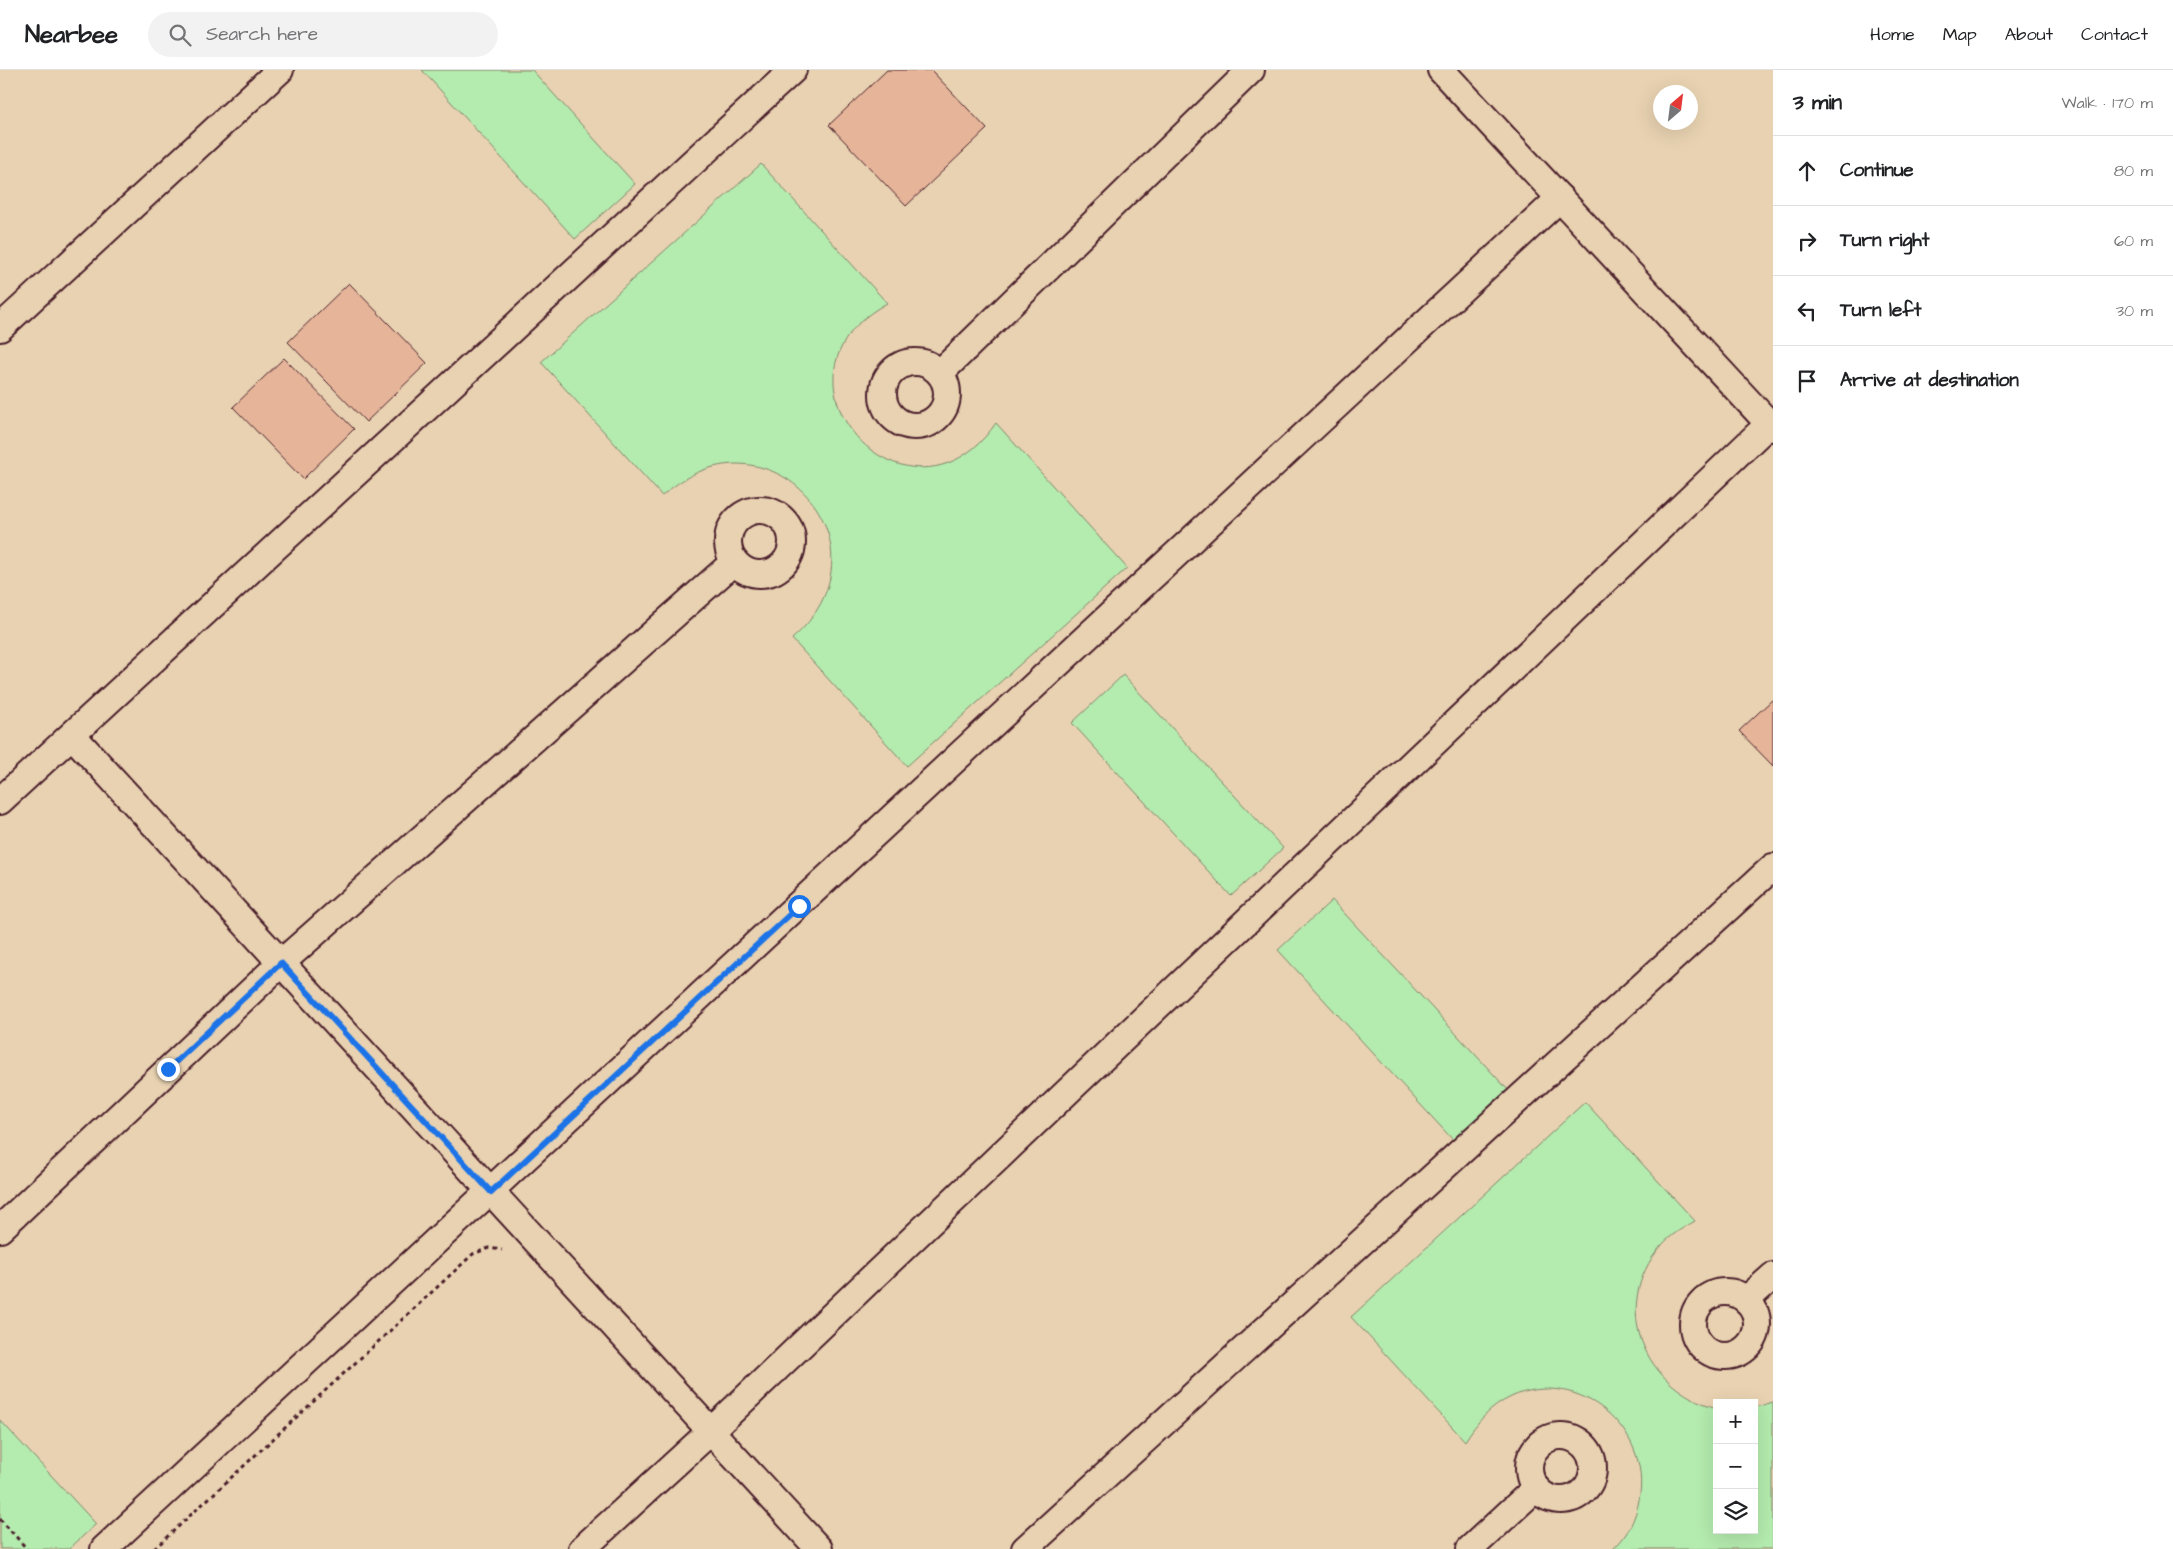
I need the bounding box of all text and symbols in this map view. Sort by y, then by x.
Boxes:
search box [148,12,498,57]
text: Nearbee [25,18,118,52]
icon: search [166,21,194,49]
text: Search here [206,21,318,48]
text: Home [1870,22,1915,47]
text: Map [1943,22,1977,47]
text: About [2005,22,2053,47]
text: Contact [2081,22,2148,47]
north arrow [1653,85,1698,130]
text: 3 min [1793,88,1842,117]
text: Walk · 170 m [2062,92,2153,114]
icon: ahead [1793,157,1821,185]
text: Continue [1840,157,1914,184]
text: 80 m [2114,160,2153,182]
icon: right [1793,227,1821,255]
text: Turn right [1840,227,1929,254]
text: 60 m [2114,230,2153,252]
icon: left [1793,297,1821,325]
text: Turn left [1840,297,1921,324]
text: 30 m [2116,300,2153,322]
icon: arrive [1793,367,1821,395]
text: Arrive at destination [1840,367,2019,394]
route start [788,895,811,918]
route end [157,1058,180,1081]
map controls [1713,1399,1758,1534]
button: + [1713,1399,1758,1444]
button: − [1713,1444,1758,1489]
button: layers [1713,1489,1758,1534]

